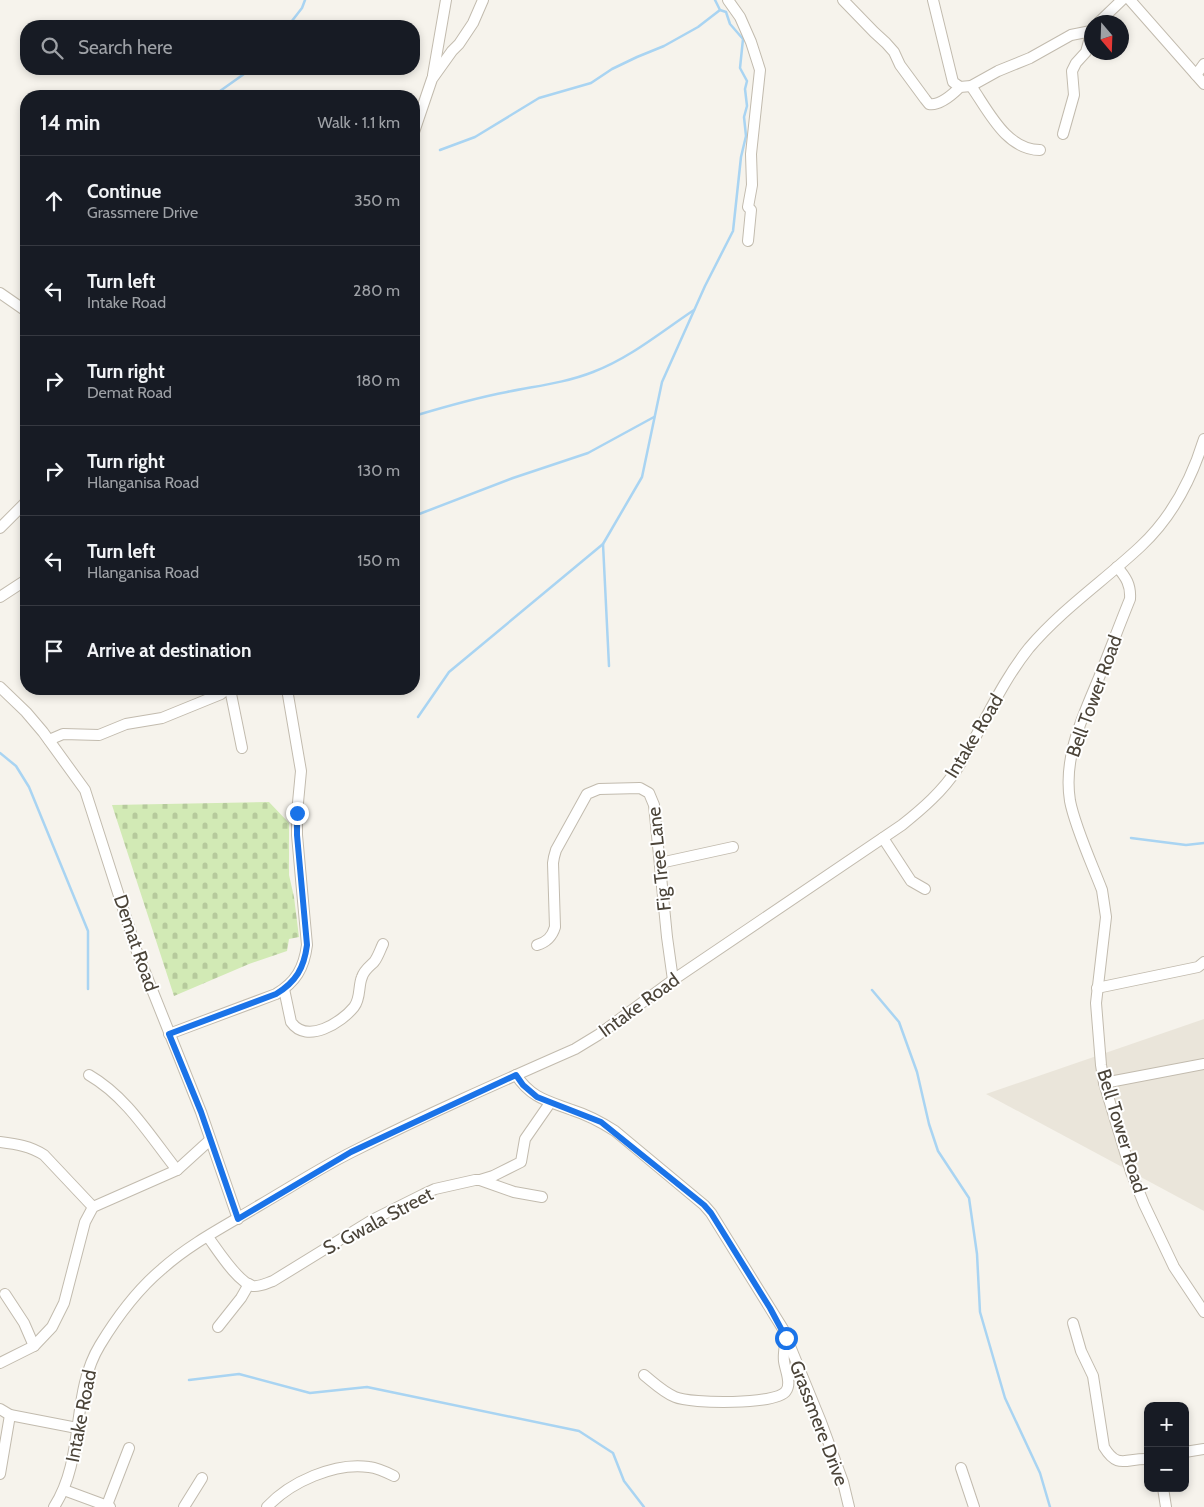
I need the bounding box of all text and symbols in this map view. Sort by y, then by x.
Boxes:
north arrow [1084,15,1129,60]
search box [20,20,420,75]
icon: search [38,34,66,62]
text: Search here [78,36,172,59]
text: 14 min [40,110,100,135]
text: Walk · 1.1 km [318,113,400,132]
text: Continue [87,180,161,203]
icon: ahead [40,187,68,215]
text: 350 m [354,191,400,210]
text: Grassmere Drive [87,203,198,222]
text: Turn left [87,270,155,293]
icon: left [40,277,68,305]
text: 280 m [353,281,400,300]
text: Intake Road [87,293,166,312]
text: Turn right [87,360,165,383]
icon: right [40,367,68,395]
text: 180 m [356,371,400,390]
text: Demat Road [87,383,172,402]
text: Turn right [87,450,165,473]
icon: right [40,457,68,485]
text: 130 m [357,461,400,480]
text: Hlanganisa Road [87,473,199,492]
text: Turn left [87,540,155,563]
icon: left [40,547,68,575]
text: 150 m [357,551,400,570]
text: Hlanganisa Road [87,563,199,582]
street label: Bell Tower Road [1061,632,1127,760]
icon: arrive [40,637,68,665]
text: Arrive at destination [87,639,251,662]
street label: Intake Road [940,690,1008,782]
route end [286,802,309,825]
street label: Fig Tree Lane [642,806,676,912]
street label: Demat Road [109,892,163,994]
street label: Intake Road [594,968,684,1042]
street label: Bell Tower Road [1092,1066,1152,1196]
street label: S. Gwala Street [319,1182,438,1260]
route start [775,1327,798,1350]
street label: Grassmere Drive [785,1357,854,1489]
street label: Intake Road [61,1368,101,1464]
map controls [1144,1402,1189,1492]
button: + [1144,1402,1189,1447]
button: − [1144,1447,1189,1492]

